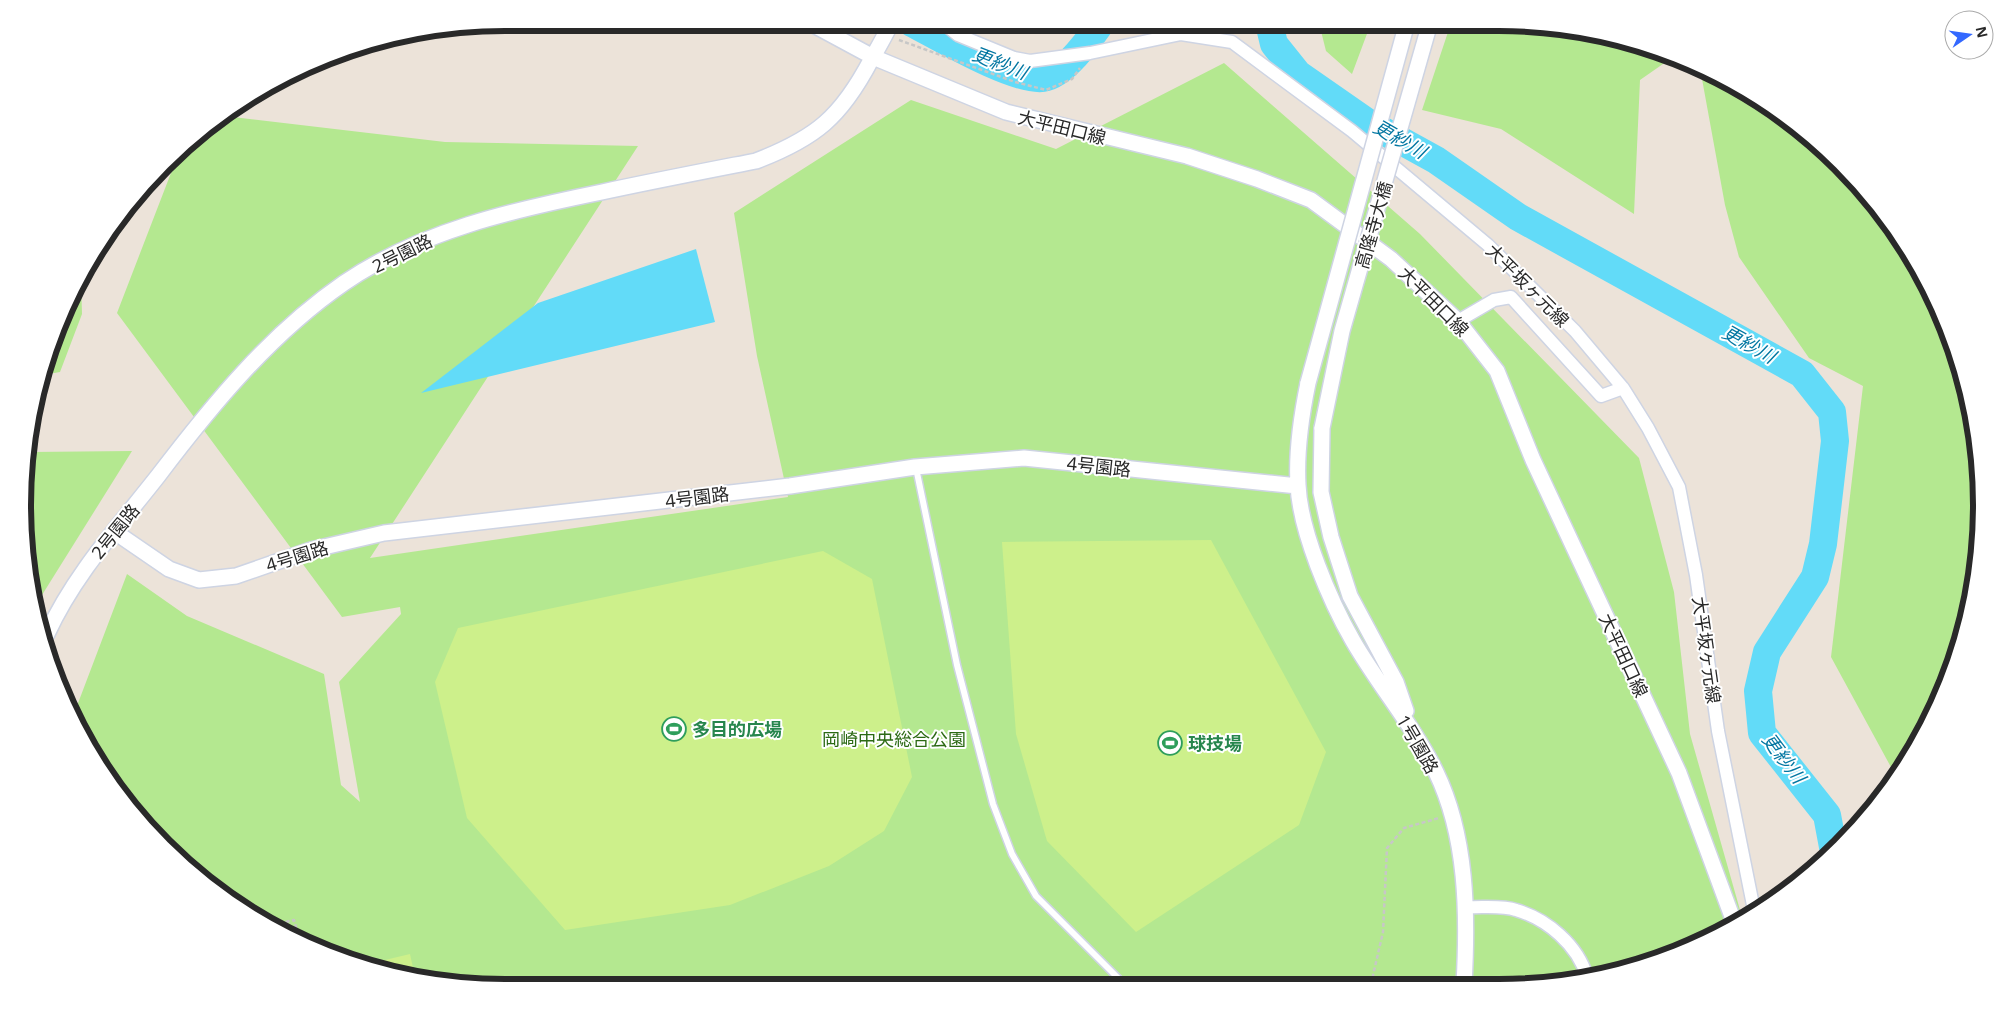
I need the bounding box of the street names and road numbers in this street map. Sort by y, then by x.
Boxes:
street label: 大平田口線 [1015,104,1109,150]
street label: 高隆寺大橋 [1349,178,1397,272]
street label: 2号園路 [368,228,436,278]
street label: 大平坂ヶ元線 [1481,238,1575,332]
street label: 大平田口線 [1394,261,1474,341]
street label: 4号園路 [1066,451,1132,481]
street label: 4号園路 [664,481,730,513]
street label: 2号園路 [85,498,145,564]
street label: 4号園路 [263,535,331,577]
street label: 大平坂ヶ元線 [1688,595,1726,705]
street label: 大平田口線 [1594,609,1654,701]
street label: 1号園路 [1392,710,1444,778]

